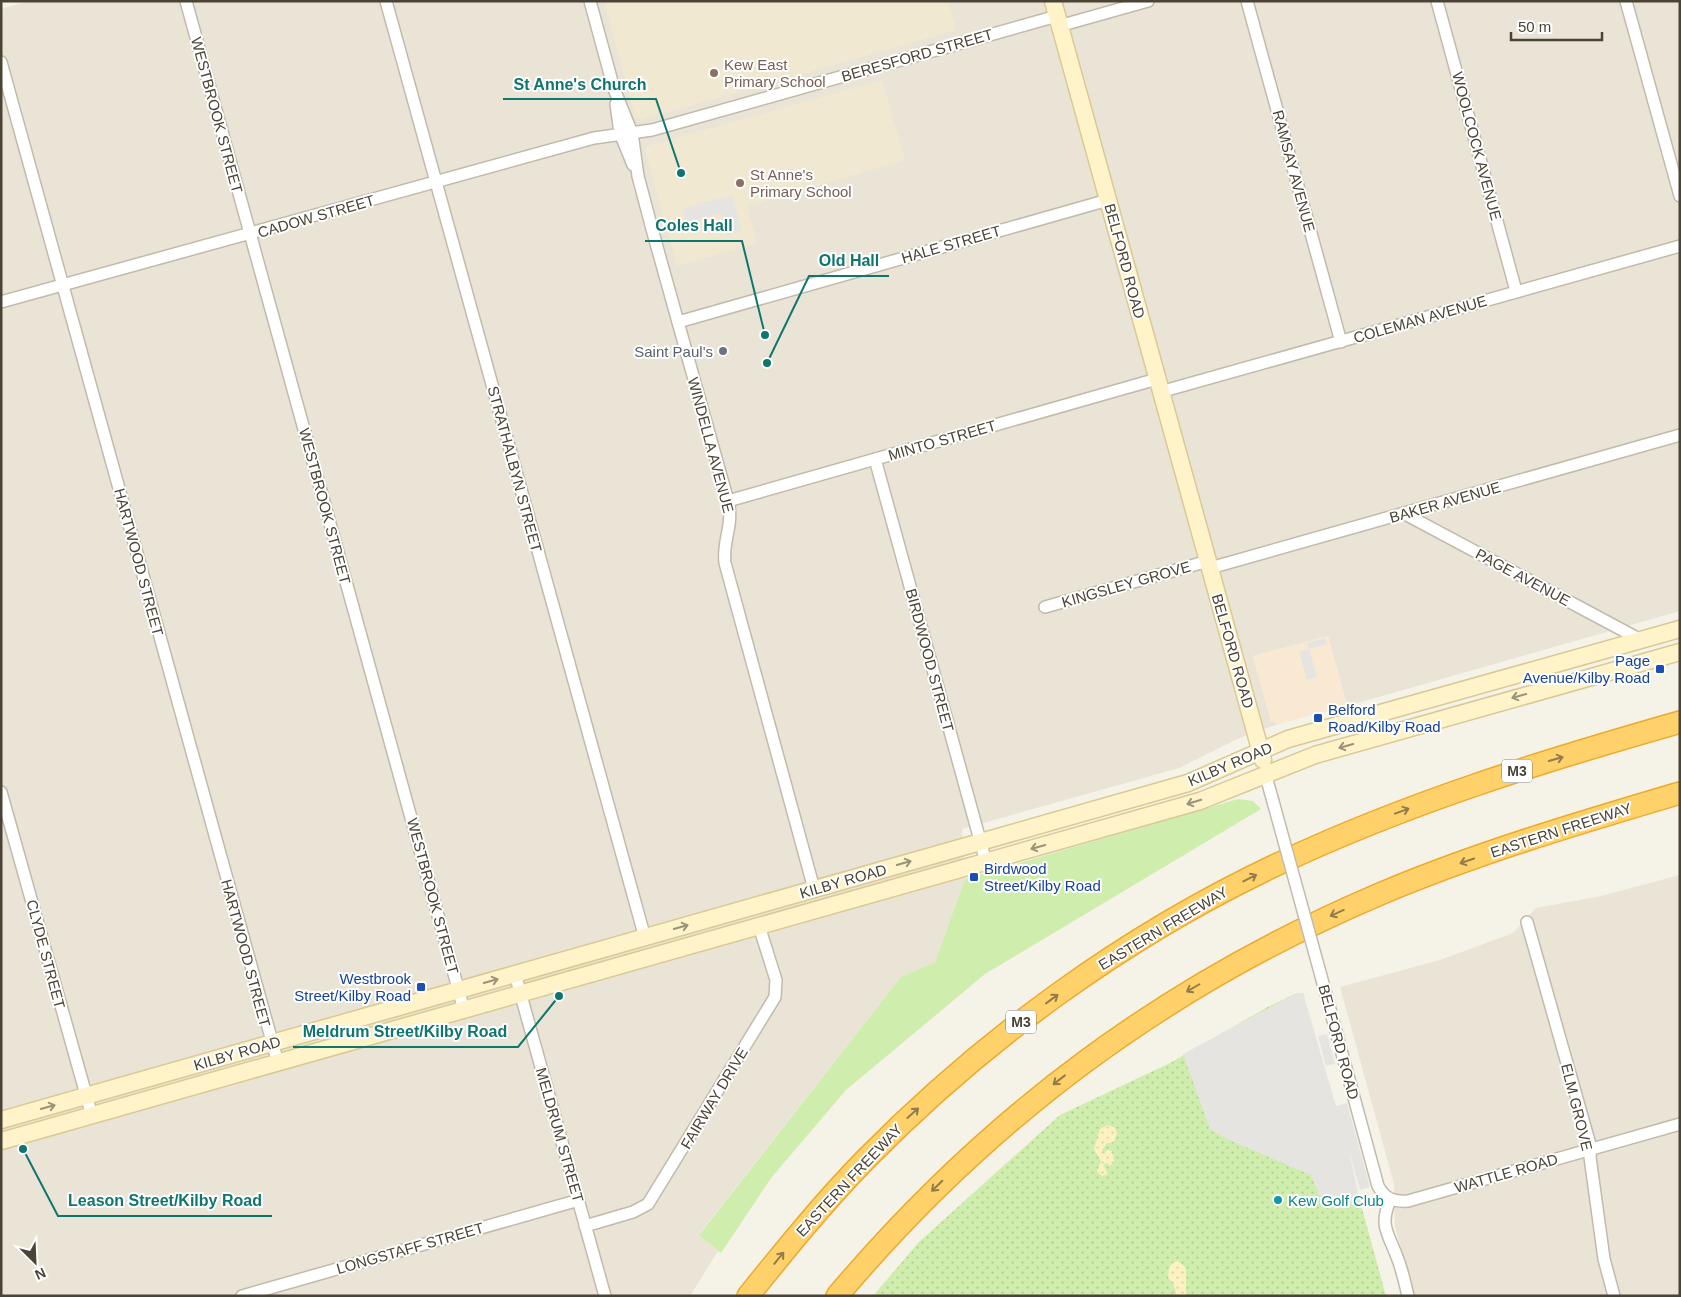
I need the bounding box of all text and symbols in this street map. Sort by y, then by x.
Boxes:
scale bar [1511,10,1602,42]
text: 50 m [1518,18,1551,35]
street label: BERESFORD STREET [839,25,995,85]
street label: WESTBROOK STREET [188,35,246,195]
place label: Kew East Primary School [724,56,826,90]
marker: Kew East Primary School [708,67,720,79]
callout: St Anne's Church [503,68,656,99]
street label: WOOLCOCK AVENUE [1449,70,1505,222]
text: St Anne's Church [514,76,647,93]
street label: RAMSAY AVENUE [1270,108,1318,234]
place label: St Anne's Primary School [750,166,852,200]
marker: St Anne's Primary School [734,177,746,189]
street label: CADOW STREET [256,191,376,241]
street label: BELFORD ROAD [1101,202,1149,321]
callout: Coles Hall [645,210,742,241]
text: Coles Hall [655,217,733,234]
street label: HALE STREET [899,222,1003,266]
callout: Old Hall [809,245,889,276]
text: Old Hall [819,252,879,269]
street label: COLEMAN AVENUE [1351,292,1489,346]
place label: Saint Paul's [634,343,713,360]
marker: Saint Paul's [717,345,729,357]
street label: WINDELLA AVENUE [685,375,737,515]
street label: STRATHALBYN STREET [485,384,545,554]
street label: MINTO STREET [886,416,998,464]
street label: WESTBROOK STREET [296,426,354,586]
street label: BAKER AVENUE [1387,478,1503,526]
street label: HARTWOOD STREET [111,486,167,638]
street label: PAGE AVENUE [1473,545,1573,609]
street label: KINGSLEY GROVE [1060,557,1192,611]
street label: BIRDWOOD STREET [903,587,957,733]
street label: BELFORD ROAD [1209,592,1258,710]
place label: Page Avenue/Kilby Road [1523,652,1650,686]
marker: Page Avenue/Kilby Road [1654,663,1666,675]
one-way arrow [1511,692,1527,702]
place label: Belford Road/Kilby Road [1328,701,1441,735]
marker: Belford Road/Kilby Road [1312,712,1324,724]
street label: KILBY ROAD [1185,739,1275,789]
one-way arrow [1338,742,1354,752]
one-way arrow [1548,753,1564,763]
road number: M3 [1502,759,1532,782]
one-way arrow [1186,798,1202,808]
street label: EASTERN FREEWAY [1488,799,1634,861]
one-way arrow [1394,806,1410,815]
street label: WESTBROOK STREET [404,816,462,976]
one-way arrow [1030,843,1046,852]
one-way arrow [1459,857,1475,867]
one-way arrow [896,858,912,868]
street label: KILBY ROAD [798,860,889,902]
place label: Birdwood Street/Kilby Road [984,860,1101,894]
marker: Birdwood Street/Kilby Road [968,871,980,883]
one-way arrow [1242,873,1257,882]
street label: HARTWOOD STREET [218,877,274,1029]
street label: EASTERN FREEWAY [1095,883,1231,973]
street label: CLYDE STREET [23,898,69,1010]
one-way arrow [1330,909,1345,918]
one-way arrow [672,922,688,932]
place label: Westbrook Street/Kilby Road [294,970,411,1004]
one-way arrow [482,976,498,985]
marker: Westbrook Street/Kilby Road [415,981,427,993]
one-way arrow [1187,983,1201,993]
street label: BELFORD ROAD [1315,983,1363,1102]
one-way arrow [1045,994,1059,1004]
road number: M3 [1006,1010,1036,1034]
callout: Meldrum Street/Kilby Road [293,1016,518,1047]
text: Meldrum Street/Kilby Road [303,1023,507,1040]
street label: KILBY ROAD [192,1032,283,1074]
street label: FAIRWAY DRIVE [677,1044,751,1152]
street label: ELM GROVE [1558,1062,1596,1152]
street label: MELDRUM STREET [533,1066,587,1204]
one-way arrow [1053,1074,1066,1085]
one-way arrow [40,1101,56,1111]
one-way arrow [906,1107,919,1119]
street label: EASTERN FREEWAY [792,1120,906,1240]
street label: WATTLE ROAD [1452,1150,1560,1196]
one-way arrow [931,1180,943,1192]
callout: Leason Street/Kilby Road [58,1185,272,1216]
text: Leason Street/Kilby Road [68,1192,262,1209]
place label: Kew Golf Club [1288,1192,1384,1209]
marker: Kew Golf Club [1272,1194,1284,1206]
street label: LONGSTAFF STREET [334,1219,486,1277]
north arrow [10,1237,60,1287]
one-way arrow [773,1252,784,1265]
text: N [32,1265,48,1283]

